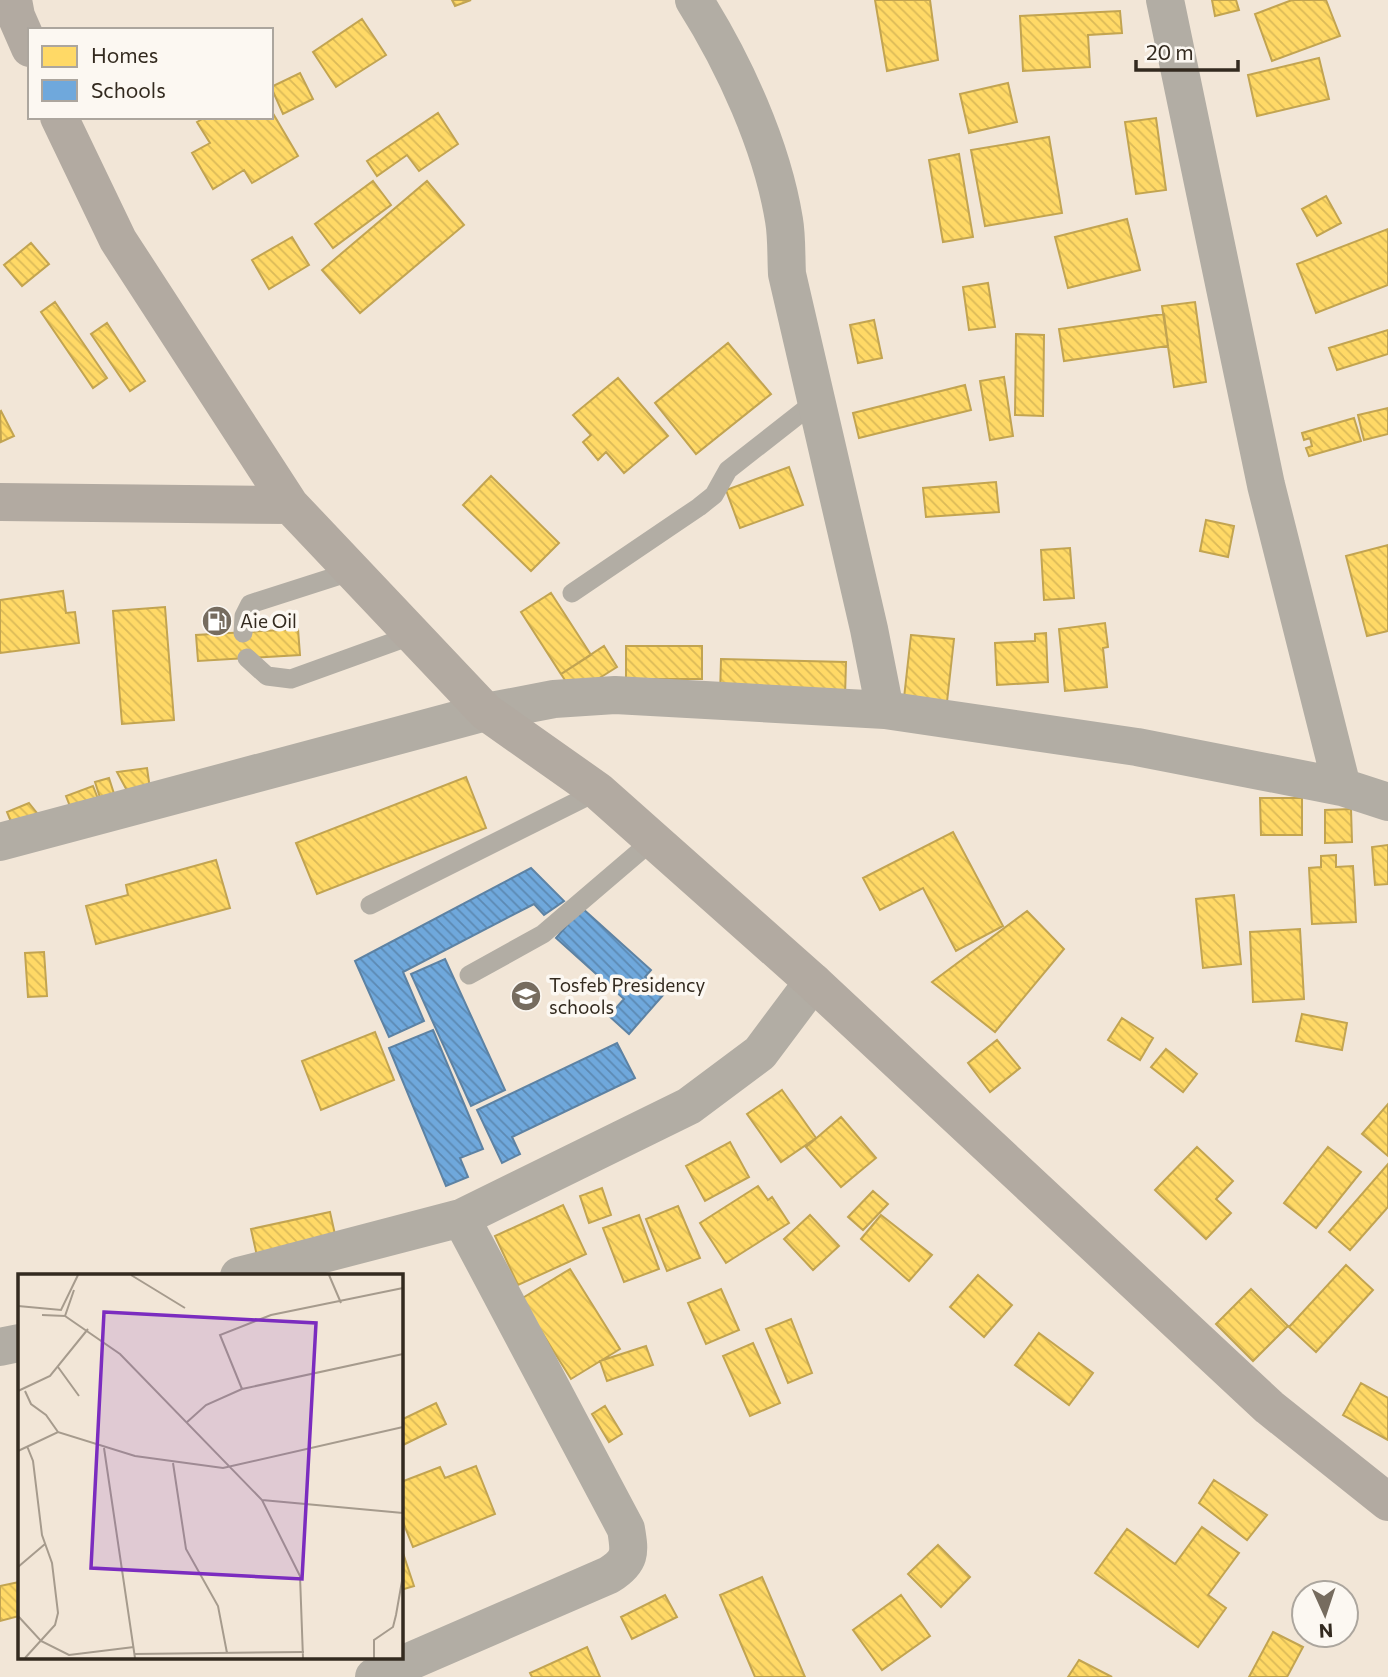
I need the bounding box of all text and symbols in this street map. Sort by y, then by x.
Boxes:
legend [28,28,273,119]
scale bar [1136,28,1238,72]
text: 20 m [1146,39,1194,64]
text: Homes [91,42,158,67]
text: Schools [91,77,166,102]
fuel station icon: Aie Oil [200,604,234,638]
place label: Aie Oil [240,609,297,632]
place label: Tosfeb Presidency schools [549,973,705,1018]
school or university icon: Tosfeb Presidency schools [509,979,543,1013]
inset map [18,1274,402,1660]
north arrow [1290,1579,1360,1649]
text: N [1318,1620,1334,1643]

